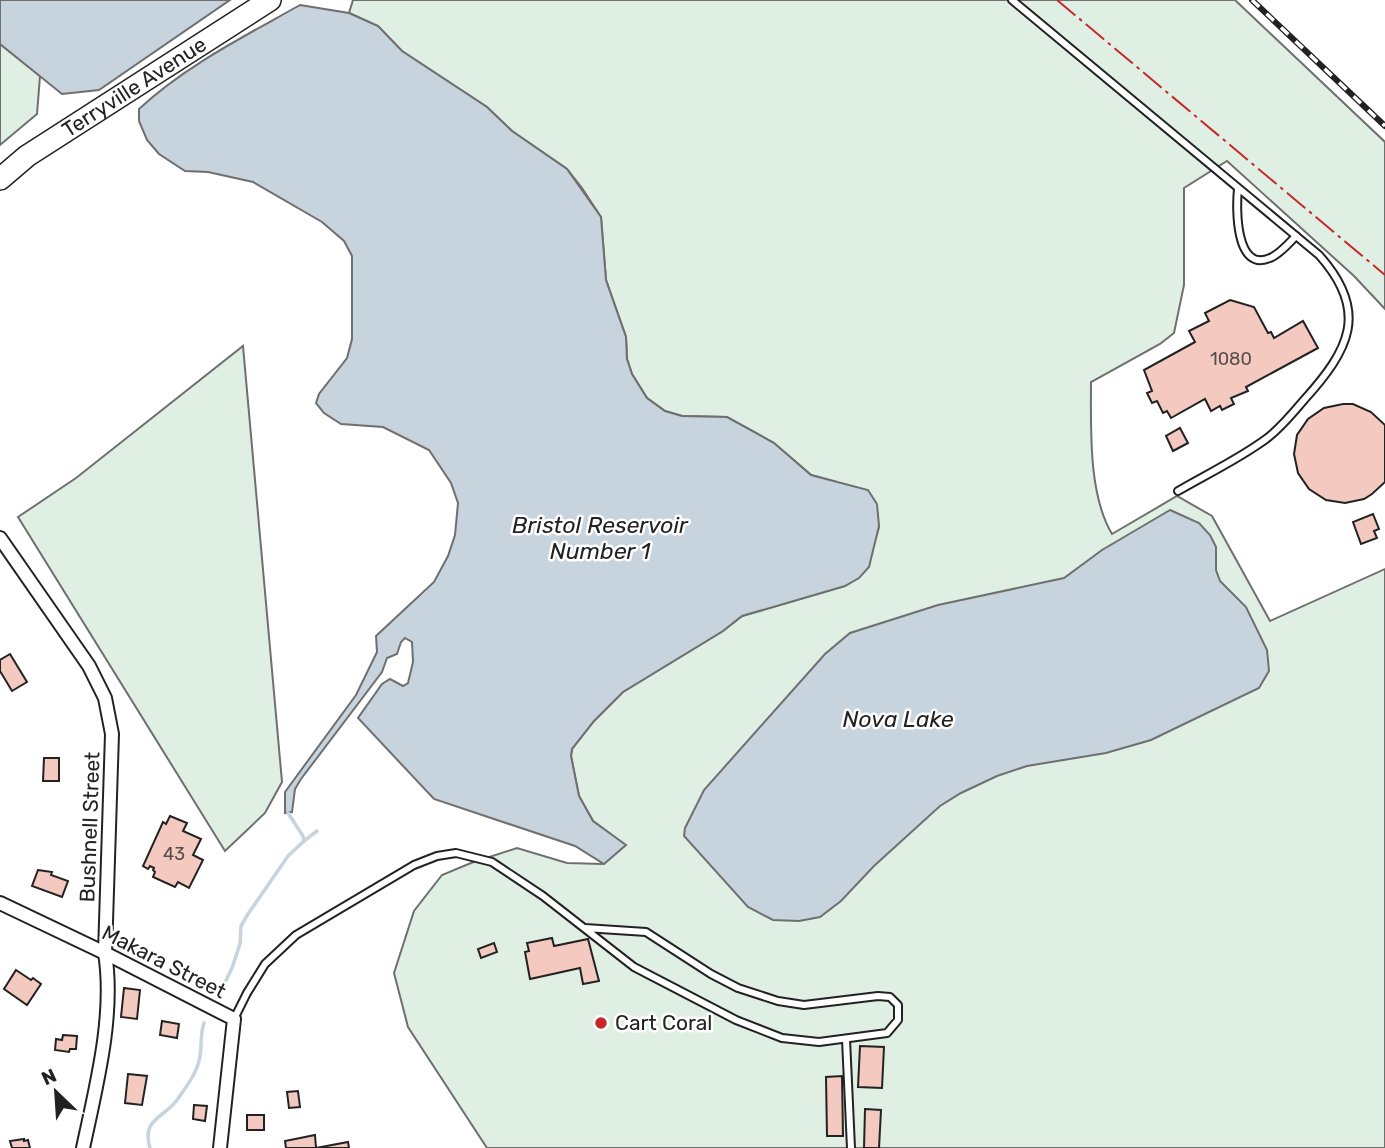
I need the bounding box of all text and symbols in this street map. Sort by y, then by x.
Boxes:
street label: Terryville Avenue [57,31,211,142]
house number: 1080 [1210,348,1252,370]
water label: Bristol Reservoir Number 1 [512,511,689,565]
water label: Nova Lake [842,705,954,733]
street label: Bushnell Street [74,751,105,903]
house number: 43 [163,843,185,865]
street label: Makara Street [98,920,230,1004]
place label: Cart Coral [615,1010,712,1035]
marker: Cart Coral [593,1015,609,1031]
north arrow [21,1057,91,1127]
text: N [38,1064,60,1090]

